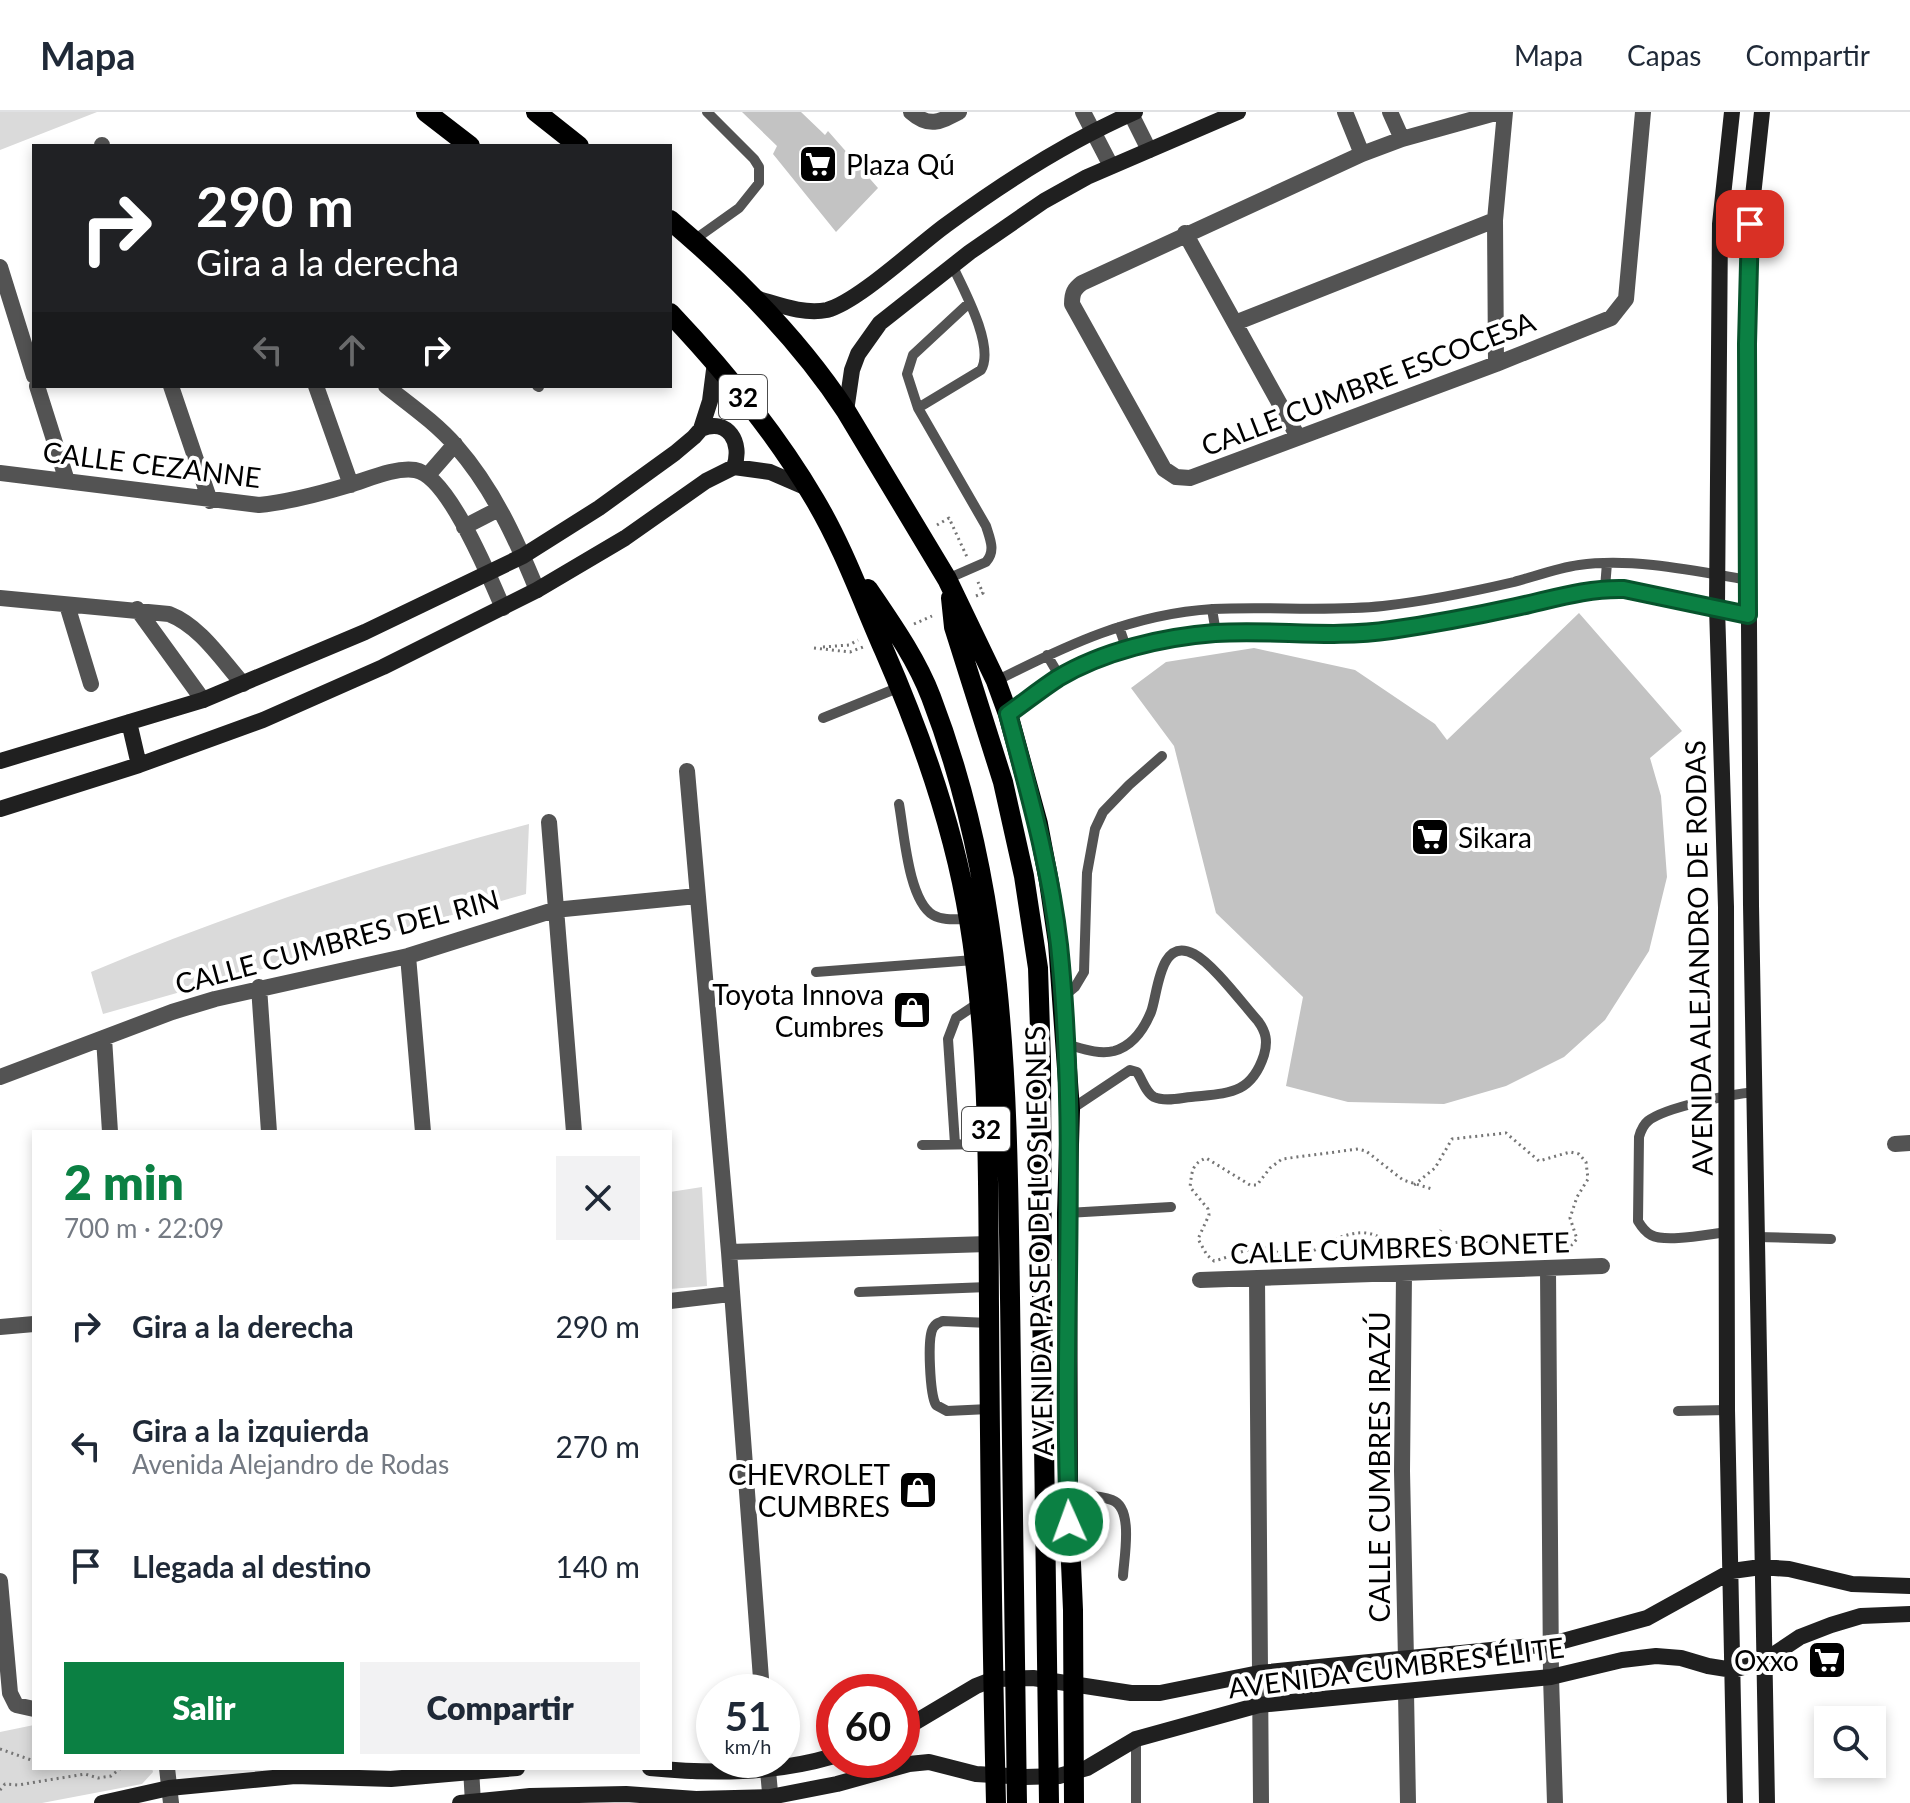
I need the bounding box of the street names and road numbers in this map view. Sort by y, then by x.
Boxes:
street label: CALLE CUMBRE ESCOCESA [1196,304,1540,462]
road number: 32 [719,375,767,419]
street label: CALLE CEZANNE [41,434,263,494]
street label: AVENIDA ALEJANDRO DE RODAS [1677,740,1719,1176]
street label: CALLE CUMBRES DEL RIN [171,881,503,1001]
street label: AVENIDA PASEO DE LOS LEONES [1017,1025,1059,1457]
road number: 32 [962,1107,1010,1151]
street label: CALLE CUMBRES BONETE [1230,1224,1570,1270]
street label: CALLE CUMBRES IRAZÚ [1362,1311,1396,1623]
street label: AVENIDA CUMBRES ÉLITE [1226,1630,1566,1704]

